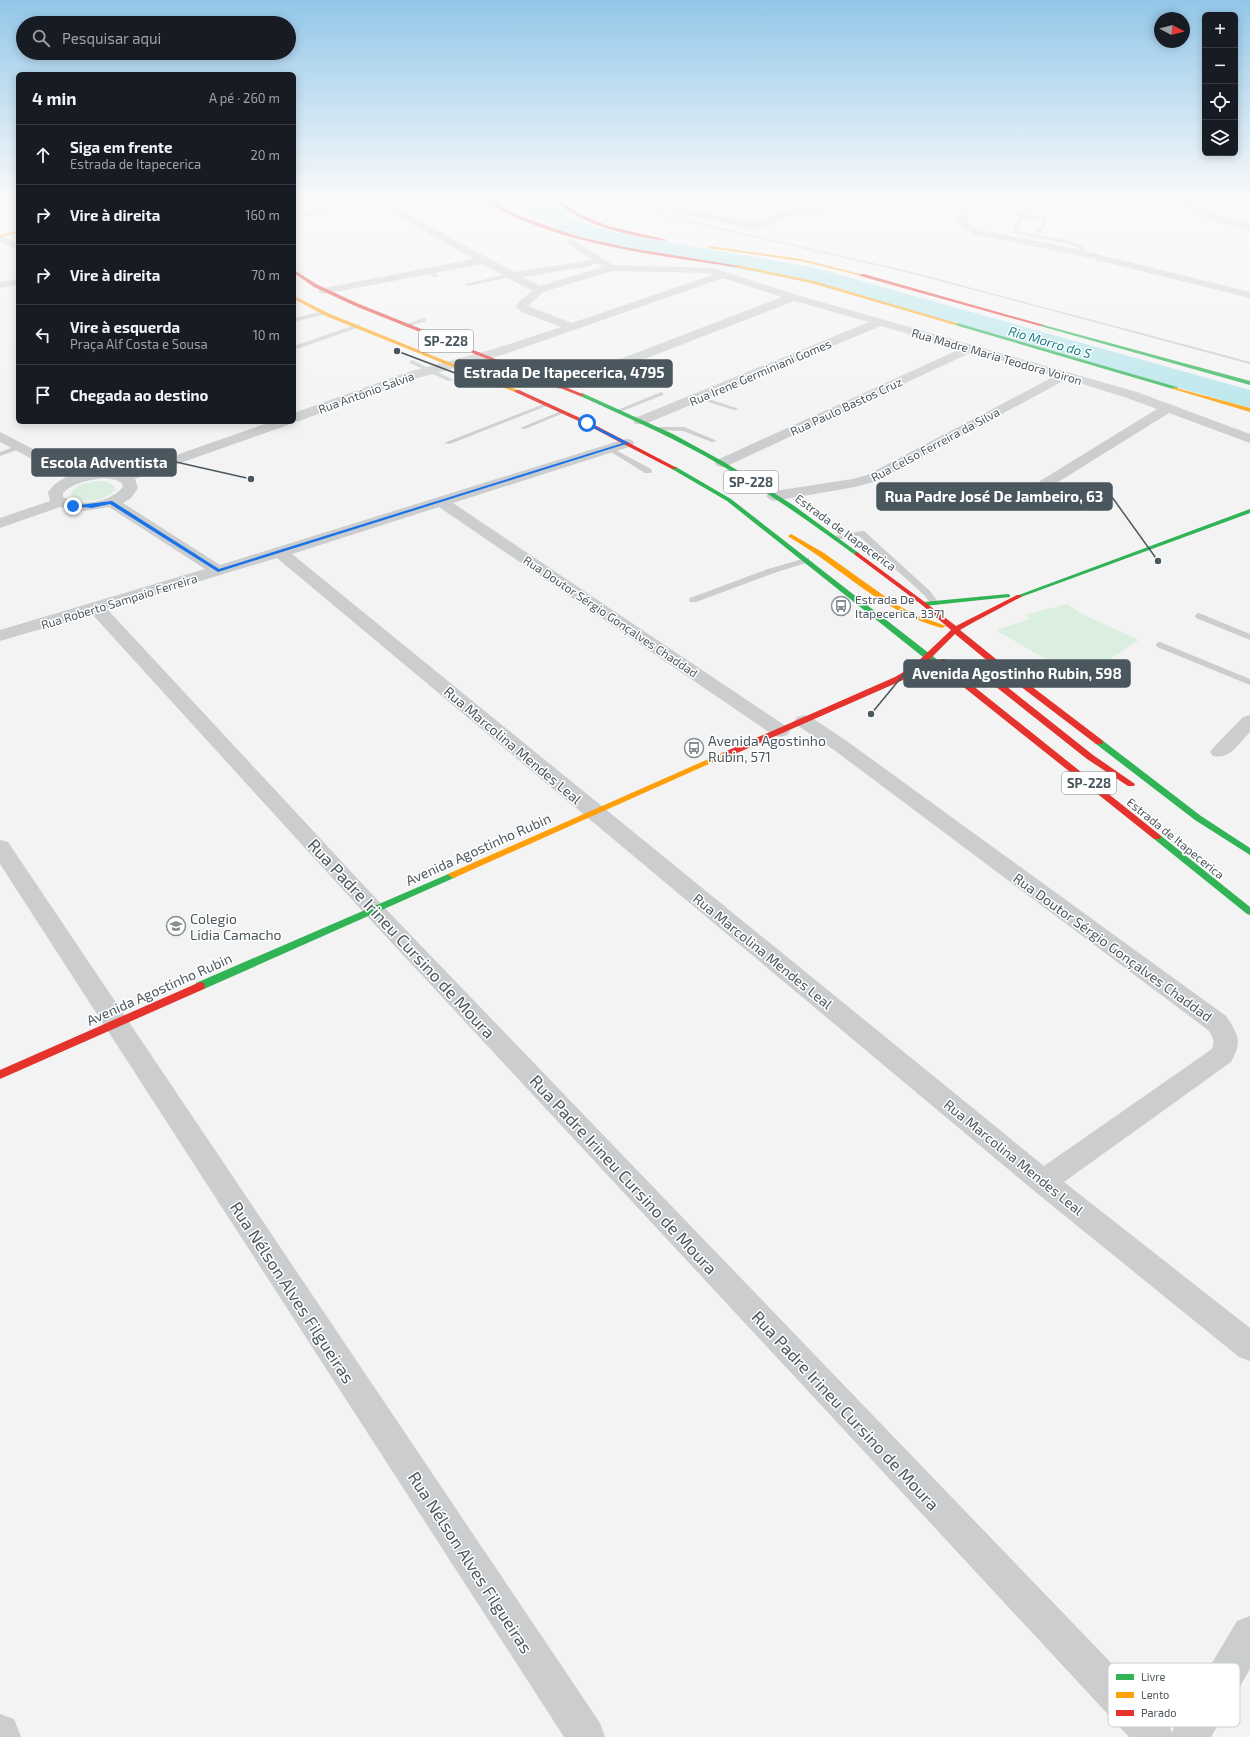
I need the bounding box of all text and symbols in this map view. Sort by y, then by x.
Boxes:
north arrow [1154,12,1190,48]
map controls [1202,12,1238,156]
button: + [1202,12,1238,48]
search box [16,16,296,60]
icon: search [30,27,52,49]
text: Pesquisar aqui [62,29,161,47]
button: − [1202,48,1238,84]
button: locate [1202,84,1238,120]
text: 4 min [32,88,76,108]
text: A pé · 260 m [209,90,280,106]
button: layers [1202,120,1238,156]
text: Siga em frente [70,138,172,156]
icon: ahead [32,144,54,166]
text: 20 m [251,147,280,163]
text: Estrada de Itapecerica [70,156,201,172]
icon: right [32,204,54,226]
text: Vire à direita [70,206,160,224]
text: 160 m [245,207,280,223]
icon: right [32,264,54,286]
text: Vire à direita [70,266,160,284]
text: 70 m [251,267,280,283]
text: Vire à esquerda [70,318,180,336]
water label: Rio Morro do S [1007,323,1093,361]
icon: left [32,324,54,346]
street label: Rua Madre Maria Teodora Voiron [910,325,1084,387]
text: 10 m [253,327,280,343]
road number: SP-228 [419,330,473,352]
text: Praça Alf Costa e Sousa [70,336,208,352]
street label: Rua Irene Germiniani Gomes [687,336,833,408]
callout: Estrada De Itapecerica, 4795 [455,360,672,387]
text: Estrada De Itapecerica, 4795 [463,363,665,381]
street label: Rua Antônio Salvia [316,368,416,416]
street label: Rua Paulo Bastos Cruz [788,374,904,438]
icon: arrive [32,384,54,406]
text: Chegada ao destino [70,386,208,404]
street label: Rua Celso Ferreira da Silva [868,404,1002,484]
route start [578,414,596,432]
callout: Escola Adventista [32,449,176,476]
text: Escola Adventista [41,453,167,471]
road number: SP-228 [724,471,778,493]
callout: Rua Padre José De Jambeiro, 63 [877,483,1112,510]
text: Rua Padre José De Jambeiro, 63 [885,487,1103,505]
street label: Estrada de Itapecerica [793,491,899,573]
route end [64,497,82,515]
street label: Rua Doutor Sérgio Gonçalves Chaddad [521,552,701,681]
street label: Rua Roberto Sampaio Ferreira [39,571,199,631]
place label: Estrada De Itapecerica, 3371 [855,592,945,620]
bus stop icon: Estrada De Itapecerica, 3371 [830,595,852,617]
callout: Avenida Agostinho Rubin, 598 [904,660,1130,687]
text: Avenida Agostinho Rubin, 598 [912,664,1122,682]
street label: Rua Marcolina Mendes Leal [441,682,586,808]
place label: Avenida Agostinho Rubin, 571 [708,732,826,765]
bus stop icon: Avenida Agostinho Rubin, 571 [683,737,705,759]
road number: SP-228 [1062,772,1116,794]
street label: Estrada de Itapecerica [1125,794,1227,882]
street label: Avenida Agostinho Rubin [403,809,553,889]
street label: Rua Padre Irineu Cursino de Moura [304,834,500,1042]
street label: Rua Doutor Sérgio Gonçalves Chaddad [1010,869,1216,1026]
street label: Rua Marcolina Mendes Leal [690,890,837,1013]
place label: Colegio Lidia Camacho [190,910,282,943]
school or university icon: Colegio Lidia Camacho [165,915,187,937]
street label: Avenida Agostinho Rubin [84,949,234,1029]
street label: Rua Padre Irineu Cursino de Moura [526,1070,722,1278]
street label: Rua Marcolina Mendes Leal [941,1096,1088,1219]
street label: Rua Nélson Alves Filgueiras [226,1197,359,1387]
street label: Rua Padre Irineu Cursino de Moura [748,1306,944,1514]
street label: Rua Nélson Alves Filgueiras [404,1467,537,1657]
legend [1108,1663,1240,1727]
text: Livre [1141,1670,1165,1683]
text: Lento [1141,1688,1169,1701]
text: Parado [1141,1706,1177,1719]

